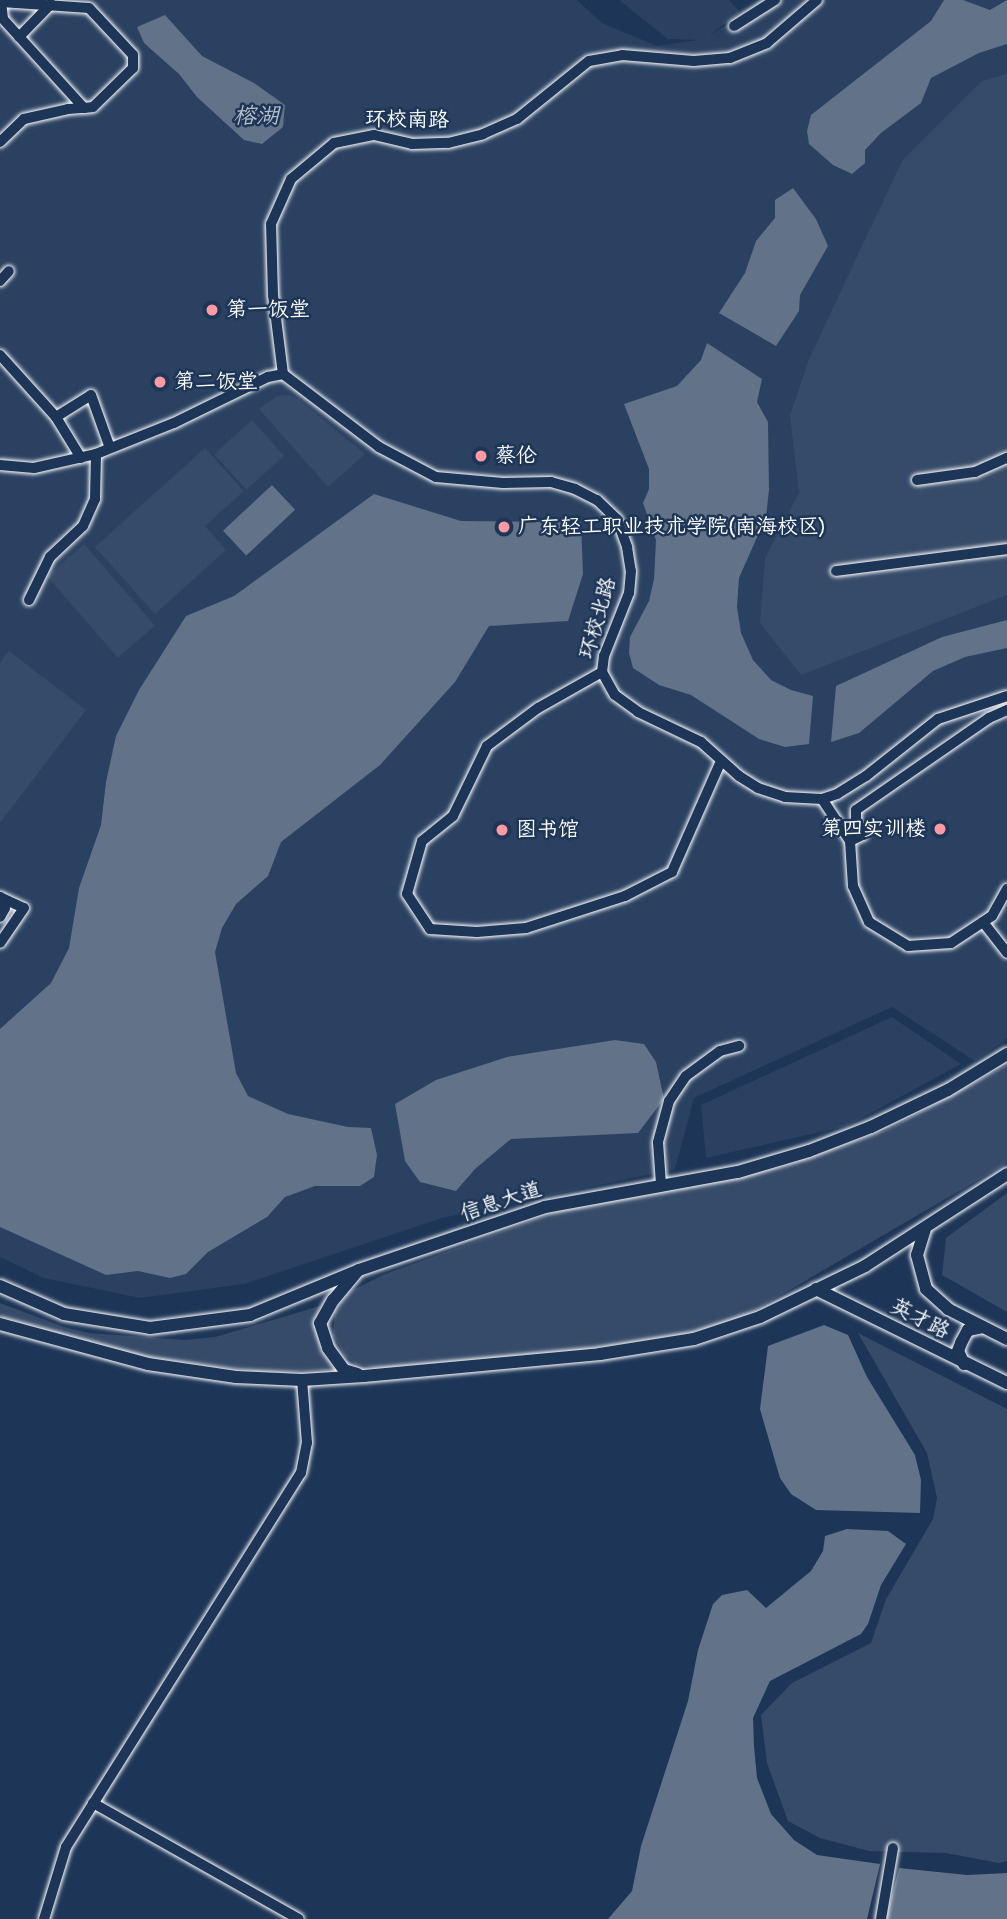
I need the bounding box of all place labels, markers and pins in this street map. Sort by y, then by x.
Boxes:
place label: 第一饭堂 [226,297,310,323]
marker: 第一饭堂 [204,302,220,318]
place label: 第二饭堂 [174,369,258,395]
marker: 第二饭堂 [152,374,168,390]
place label: 蔡伦 [495,443,537,469]
marker: 蔡伦 [473,448,489,464]
place label: 广东轻工职业技术学院(南海校区) [518,514,826,540]
marker: 广东轻工职业技术学院(南海校区) [496,519,512,535]
place label: 第四实训楼 [821,816,926,842]
place label: 图书馆 [516,817,579,843]
marker: 第四实训楼 [932,821,948,837]
marker: 图书馆 [494,822,510,838]

